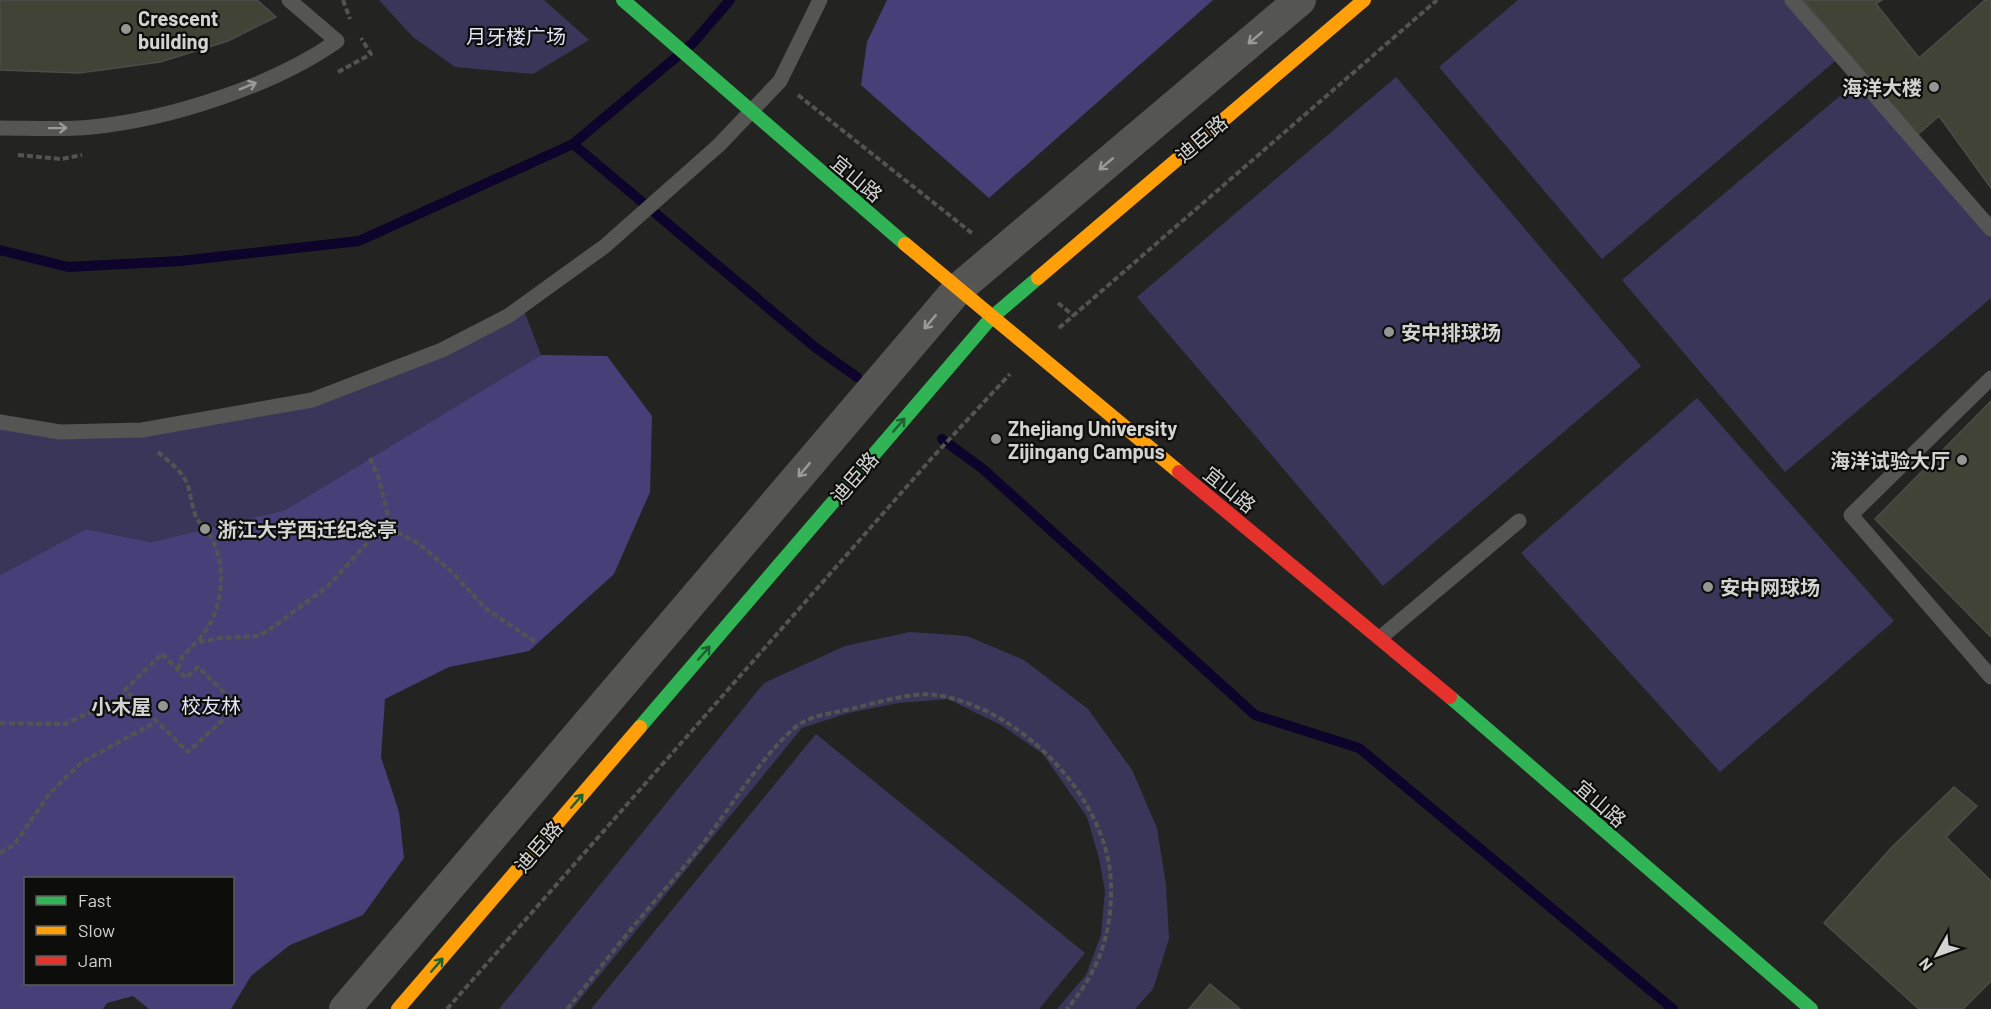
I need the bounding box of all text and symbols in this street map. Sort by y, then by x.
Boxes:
place label: Crescent building [138,6,218,53]
marker: Crescent building [119,22,133,36]
park label: 月牙楼广场 [466,24,566,48]
one-way arrow [1248,31,1263,45]
place label: 海洋大楼 [1842,75,1922,99]
one-way arrow [238,80,256,91]
marker: 海洋大楼 [1927,80,1941,94]
street label: 迪臣路 [1170,110,1232,166]
one-way arrow [48,122,68,133]
street label: 宜山路 [826,150,888,206]
one-way arrow [1099,157,1114,171]
one-way arrow [923,314,937,329]
place label: 安中排球场 [1401,320,1501,344]
marker: 安中排球场 [1382,325,1396,339]
place label: Zhejiang University Zijingang Campus [1008,416,1177,463]
one-way arrow [892,418,906,433]
marker: Zhejiang University Zijingang Campus [989,432,1003,446]
street label: 迪臣路 [825,446,883,508]
place label: 海洋试验大厅 [1830,448,1950,472]
marker: 海洋试验大厅 [1955,453,1969,467]
street label: 宜山路 [1199,461,1261,517]
one-way arrow [797,462,811,477]
place label: 浙江大学西迁纪念亭 [217,517,397,541]
marker: 浙江大学西迁纪念亭 [198,522,212,536]
place label: 安中网球场 [1720,575,1820,599]
marker: 安中网球场 [1701,580,1715,594]
one-way arrow [697,645,711,660]
park label: 校友林 [181,693,241,717]
place label: 小木屋 [91,694,151,718]
marker: 小木屋 [156,699,170,713]
street label: 宜山路 [1570,774,1632,832]
one-way arrow [570,794,584,809]
street label: 迪臣路 [509,815,567,877]
legend [24,877,234,985]
text: Fast [78,889,112,911]
text: Slow [78,919,115,941]
north arrow [1907,925,1967,985]
text: Jam [78,949,112,971]
text: N [1914,955,1936,975]
one-way arrow [430,957,443,973]

